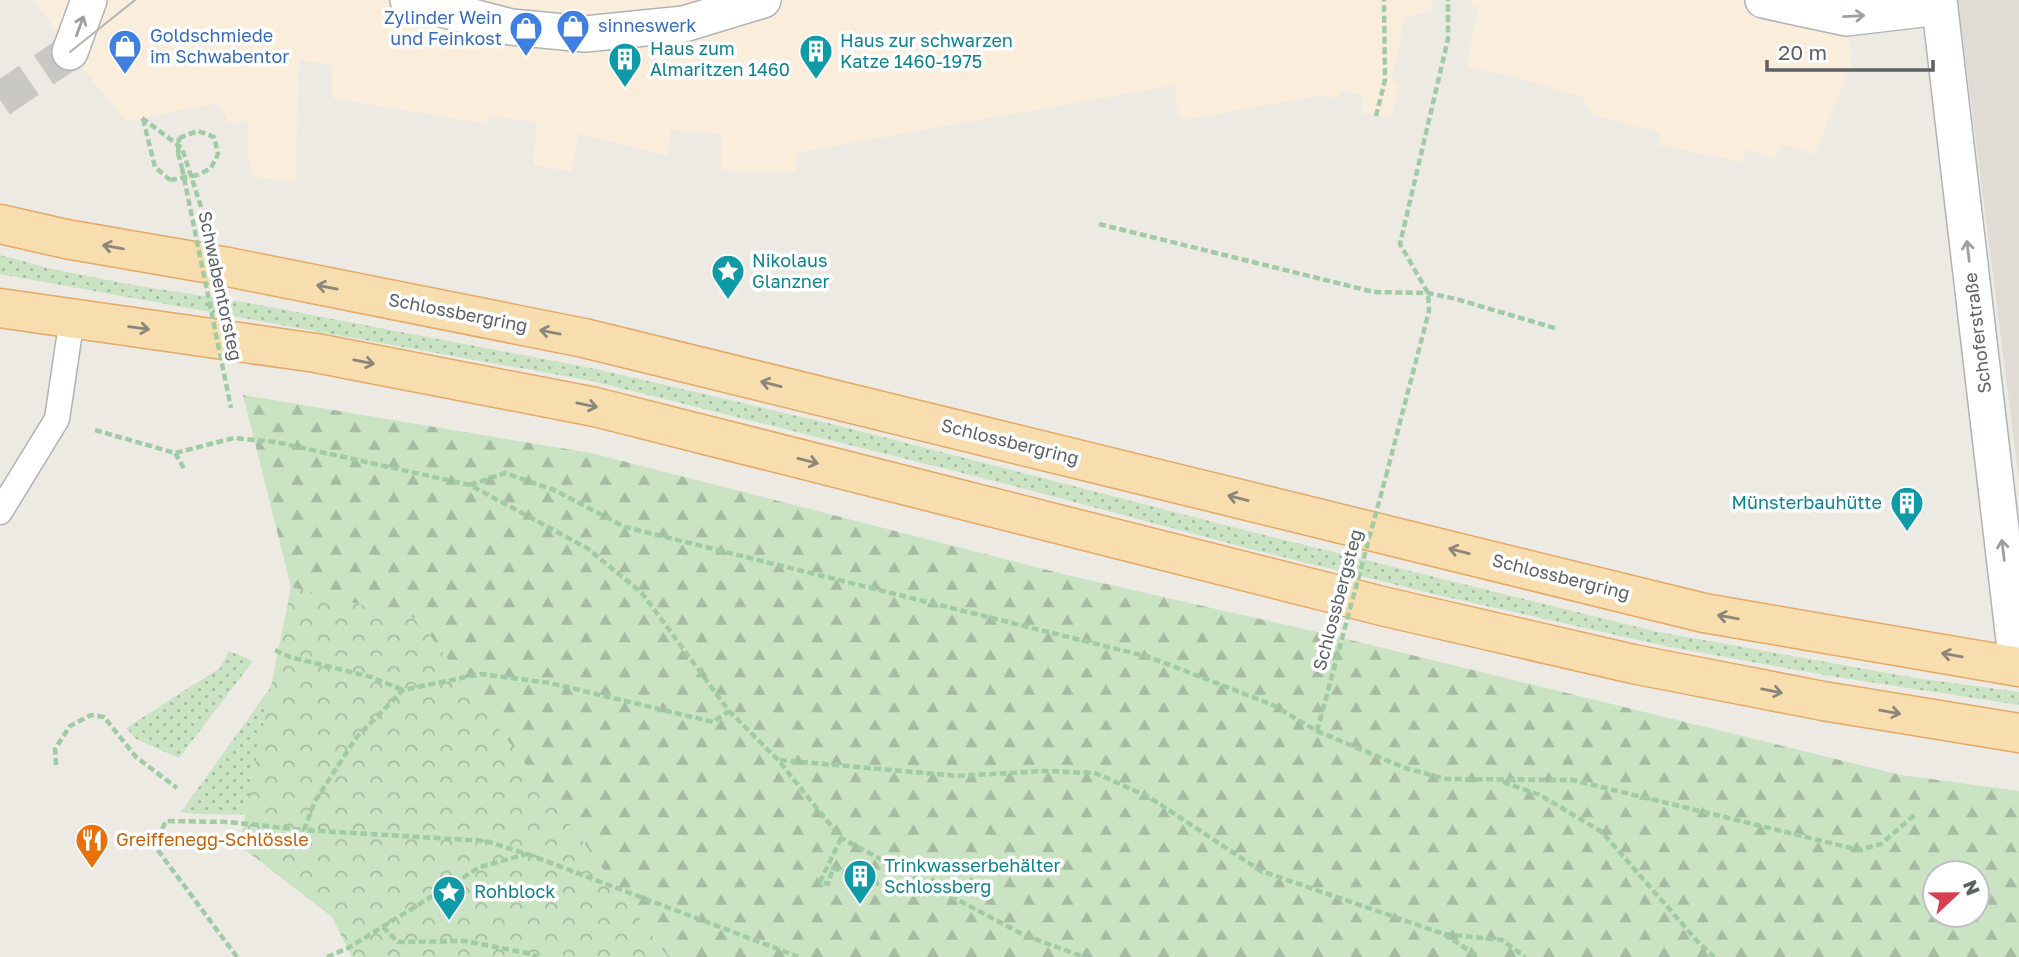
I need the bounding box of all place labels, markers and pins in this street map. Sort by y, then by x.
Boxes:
place label: Zylinder Wein und Feinkost [384,6,502,49]
shop icon: sinneswerk [554,7,592,56]
shop icon: Zylinder Wein und Feinkost [507,9,545,58]
place label: sinneswerk [598,14,697,36]
place label: Goldschmiede im Schwabentor [150,24,289,67]
shop icon: Goldschmiede im Schwabentor [106,27,144,76]
place label: Haus zur schwarzen Katze 1460-1975 [840,29,1013,72]
building icon: Haus zur schwarzen Katze 1460-1975 [797,32,835,81]
place label: Haus zum Almaritzen 1460 [650,37,790,80]
building icon: Haus zum Almaritzen 1460 [606,40,644,89]
place label: Nikolaus Glanzner [752,249,829,292]
place icon: Nikolaus Glanzner [709,252,747,301]
building icon: Münsterbauhütte [1888,484,1926,533]
place label: Münsterbauhütte [1732,491,1882,513]
restaurant icon: Greiffenegg-Schlössle [73,821,111,870]
place label: Greiffenegg-Schlössle [116,828,309,850]
place label: Trinkwasserbehälter Schlossberg [884,854,1061,897]
building icon: Trinkwasserbehälter Schlossberg [841,857,879,906]
place icon: Rohblock [430,873,468,922]
place label: Rohblock [474,880,555,902]

